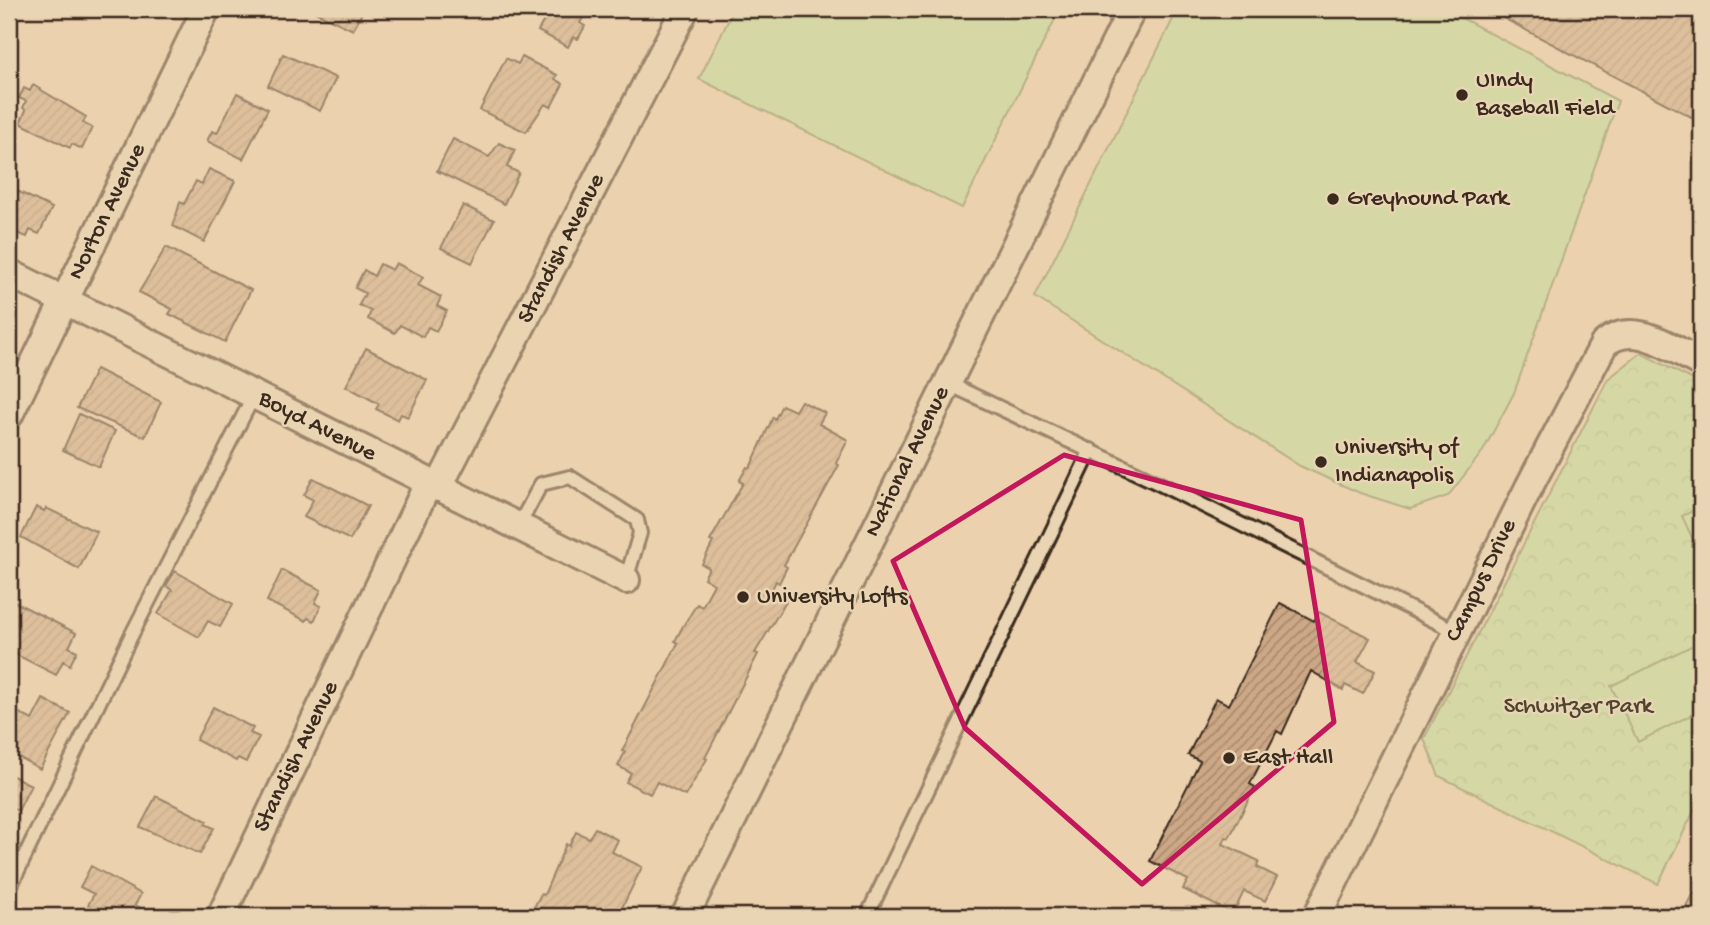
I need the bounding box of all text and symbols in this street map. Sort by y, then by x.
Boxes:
place label: UIndy Baseball Field [1475,67,1616,124]
marker: UIndy Baseball Field [1454,87,1470,103]
street label: Norton Avenue [62,139,154,285]
street label: Standish Avenue [512,169,613,329]
place label: Greyhound Park [1347,185,1511,214]
marker: Greyhound Park [1325,191,1341,207]
street label: National Avenue [859,381,957,542]
street label: Boyd Avenue [252,384,381,469]
place label: University of Indianapolis [1335,434,1460,491]
marker: University of Indianapolis [1313,454,1329,470]
street label: Campus Drive [1440,514,1525,647]
place label: University Lofts [757,583,909,612]
marker: University Lofts [735,589,751,605]
street label: Standish Avenue [248,676,346,837]
park label: Schwitzer Park [1504,693,1655,722]
place label: East Hall [1243,744,1333,773]
marker: East Hall [1221,750,1237,766]

